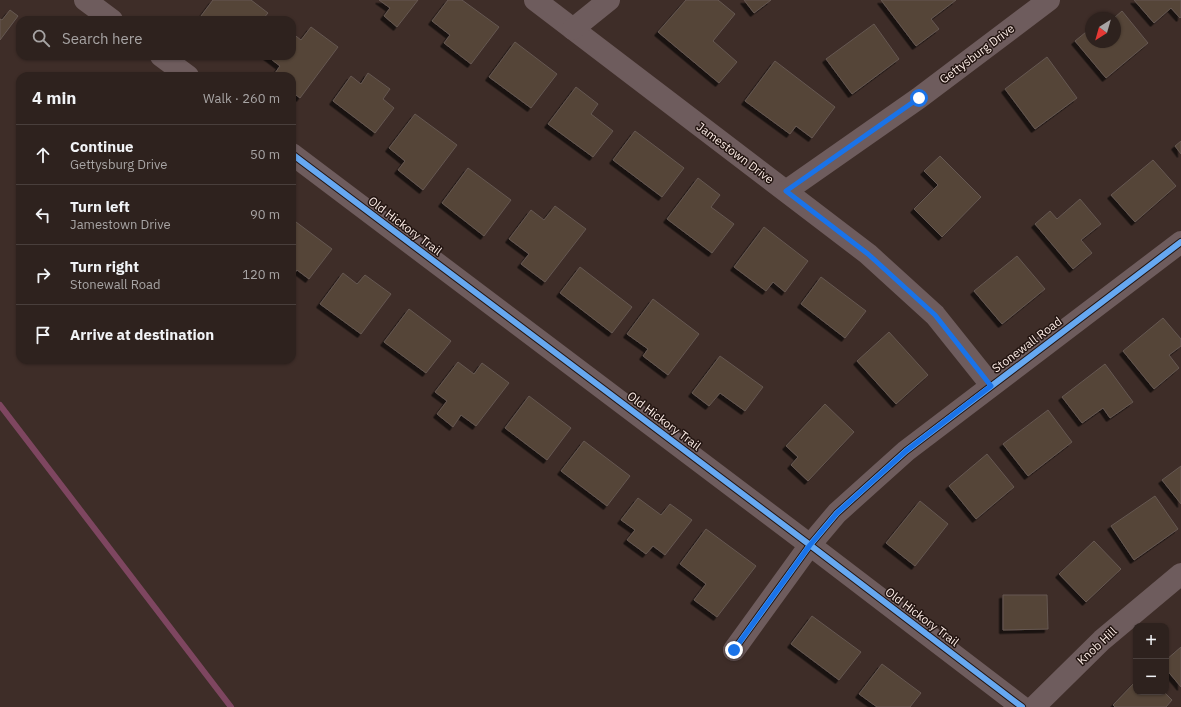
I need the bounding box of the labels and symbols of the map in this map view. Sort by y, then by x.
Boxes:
north arrow [1085,12,1121,48]
street label: Gettysburg Drive [936,20,1017,87]
route start [910,89,928,107]
street label: Jamestown Drive [694,119,777,187]
street label: Old Hickory Trail [365,193,445,258]
street label: Stonewall Road [989,313,1065,376]
street label: Old Hickory Trail [624,388,704,453]
street label: Old Hickory Trail [882,584,962,649]
street label: Knob Hill [1074,624,1120,668]
route end [725,641,743,659]

